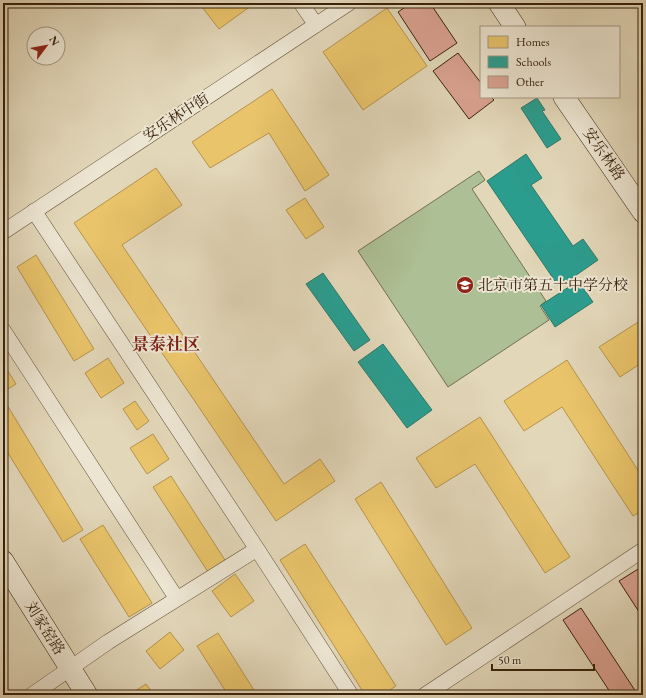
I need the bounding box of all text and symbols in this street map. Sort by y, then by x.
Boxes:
north arrow [26,26,66,66]
legend [480,26,620,98]
text: N [46,33,63,48]
text: Homes [516,34,550,50]
text: Schools [516,54,551,70]
text: Other [516,74,544,90]
street label: 安乐林中街 [139,88,212,145]
street label: 安乐林路 [579,124,629,184]
school or university icon: 北京市第五十中学分校 [455,275,475,295]
place label: 北京市第五十中学分校 [478,275,628,294]
district label: 景泰社区 [132,333,200,355]
street label: 刘家窑路 [21,597,69,658]
scale bar [492,646,594,672]
text: 50 m [498,652,522,668]

